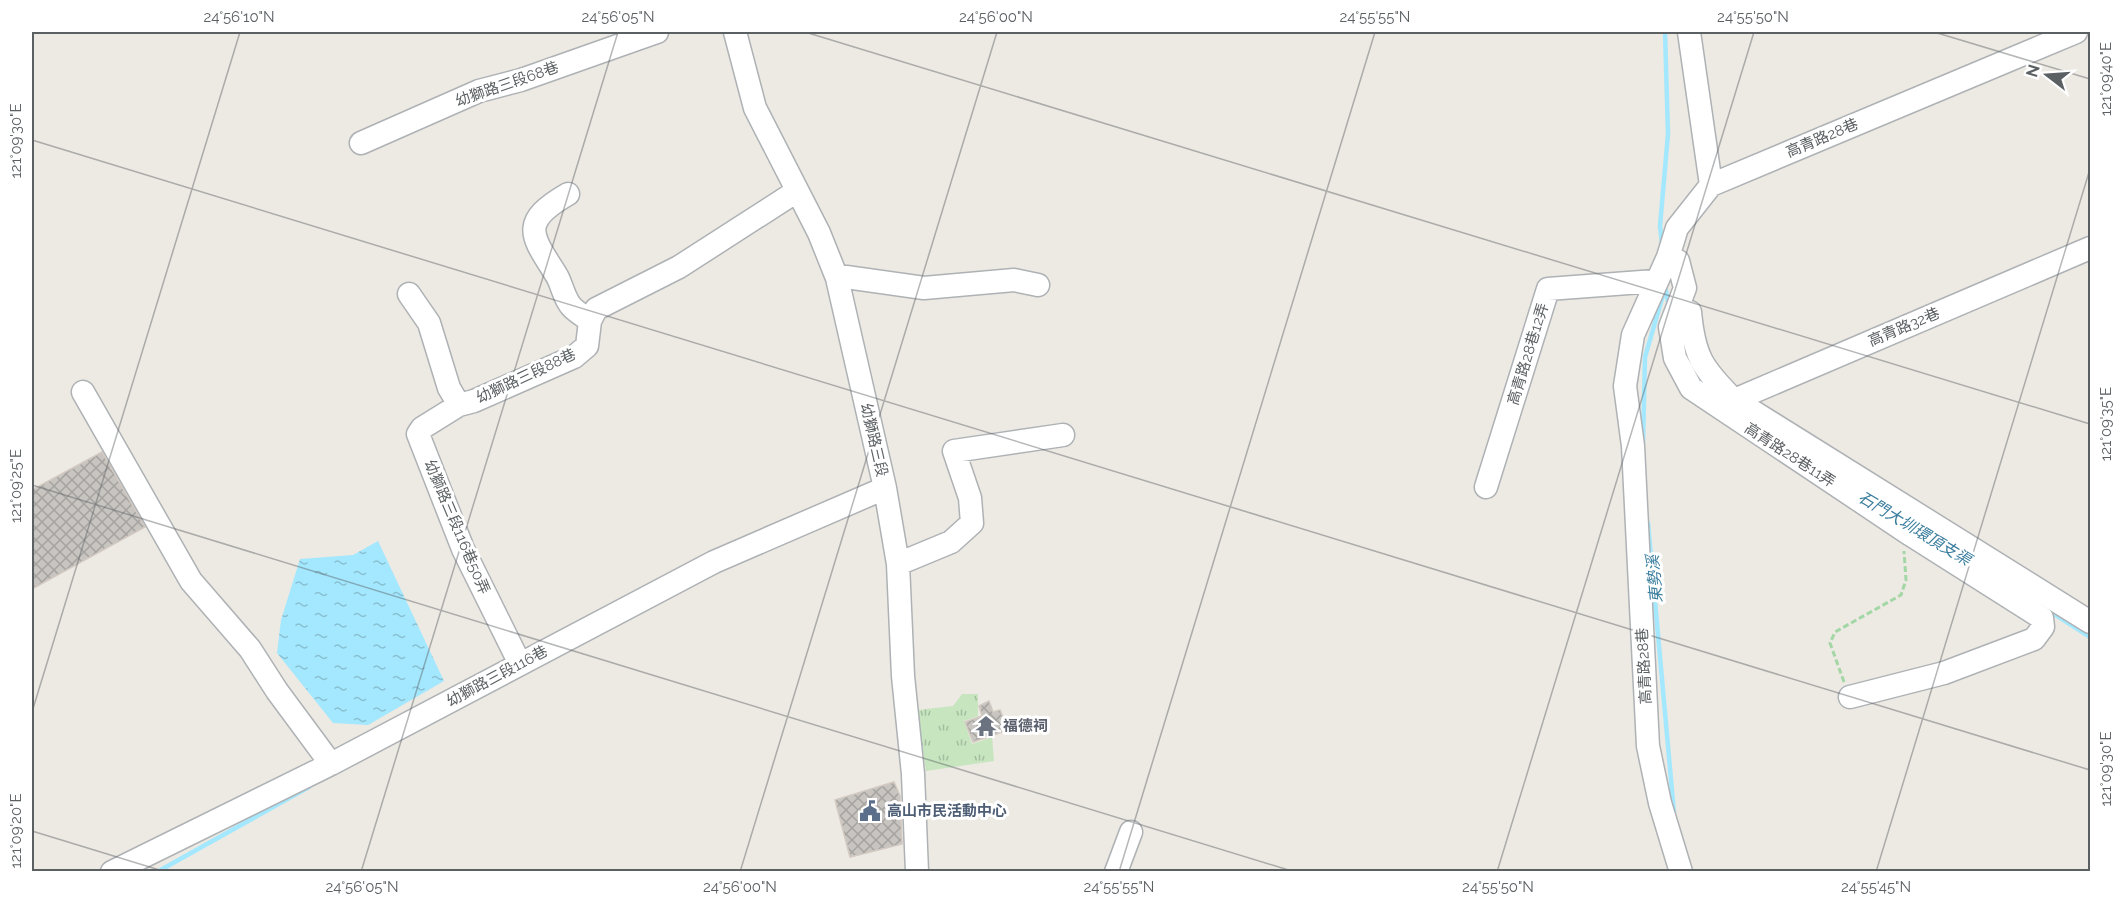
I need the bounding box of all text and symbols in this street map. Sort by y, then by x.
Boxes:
text: 24°56'10"N [203,8,275,26]
text: 24°56'05"N [582,8,654,26]
text: 24°56'00"N [959,8,1033,26]
text: 24°55'55"N [1340,8,1410,26]
text: 24°55'50"N [1717,8,1789,26]
text: 121°09'40"E [2097,42,2115,116]
north arrow [2017,45,2077,105]
street label: 幼獅路三段68巷 [453,58,561,110]
text: N [2022,62,2044,79]
text: 121°09'30"E [7,103,25,179]
street label: 高青路28巷 [1783,115,1861,161]
street label: 高青路28巷12弄 [1504,301,1552,407]
street label: 高青路32巷 [1866,304,1942,350]
street label: 幼獅路三段88巷 [473,345,579,407]
text: 121°09'35"E [2097,387,2115,461]
street label: 幼獅路三段 [857,401,891,479]
street label: 高青路28巷11弄 [1741,419,1839,491]
text: 121°09'25"E [7,449,25,523]
street label: 幼獅路三段116巷50弄 [421,457,493,597]
water label: 石門大圳環頂支渠 [1855,487,1976,571]
water label: 東勢溪 [1643,552,1666,604]
street label: 高青路28巷 [1633,627,1655,705]
street label: 幼獅路三段116巷 [443,642,551,710]
temple icon: 福德祠 [974,714,998,738]
place label: 福德祠 [1003,717,1048,735]
text: 121°09'30"E [2097,731,2115,807]
text: 121°09'20"E [7,793,25,869]
public building icon: 高山市民活動中心 [858,799,882,823]
place label: 高山市民活動中心 [887,802,1007,820]
text: 24°56'05"N [326,878,398,896]
text: 24°56'00"N [703,878,777,896]
text: 24°55'55"N [1084,878,1154,896]
text: 24°55'50"N [1462,878,1534,896]
text: 24°55'45"N [1841,878,1911,896]

